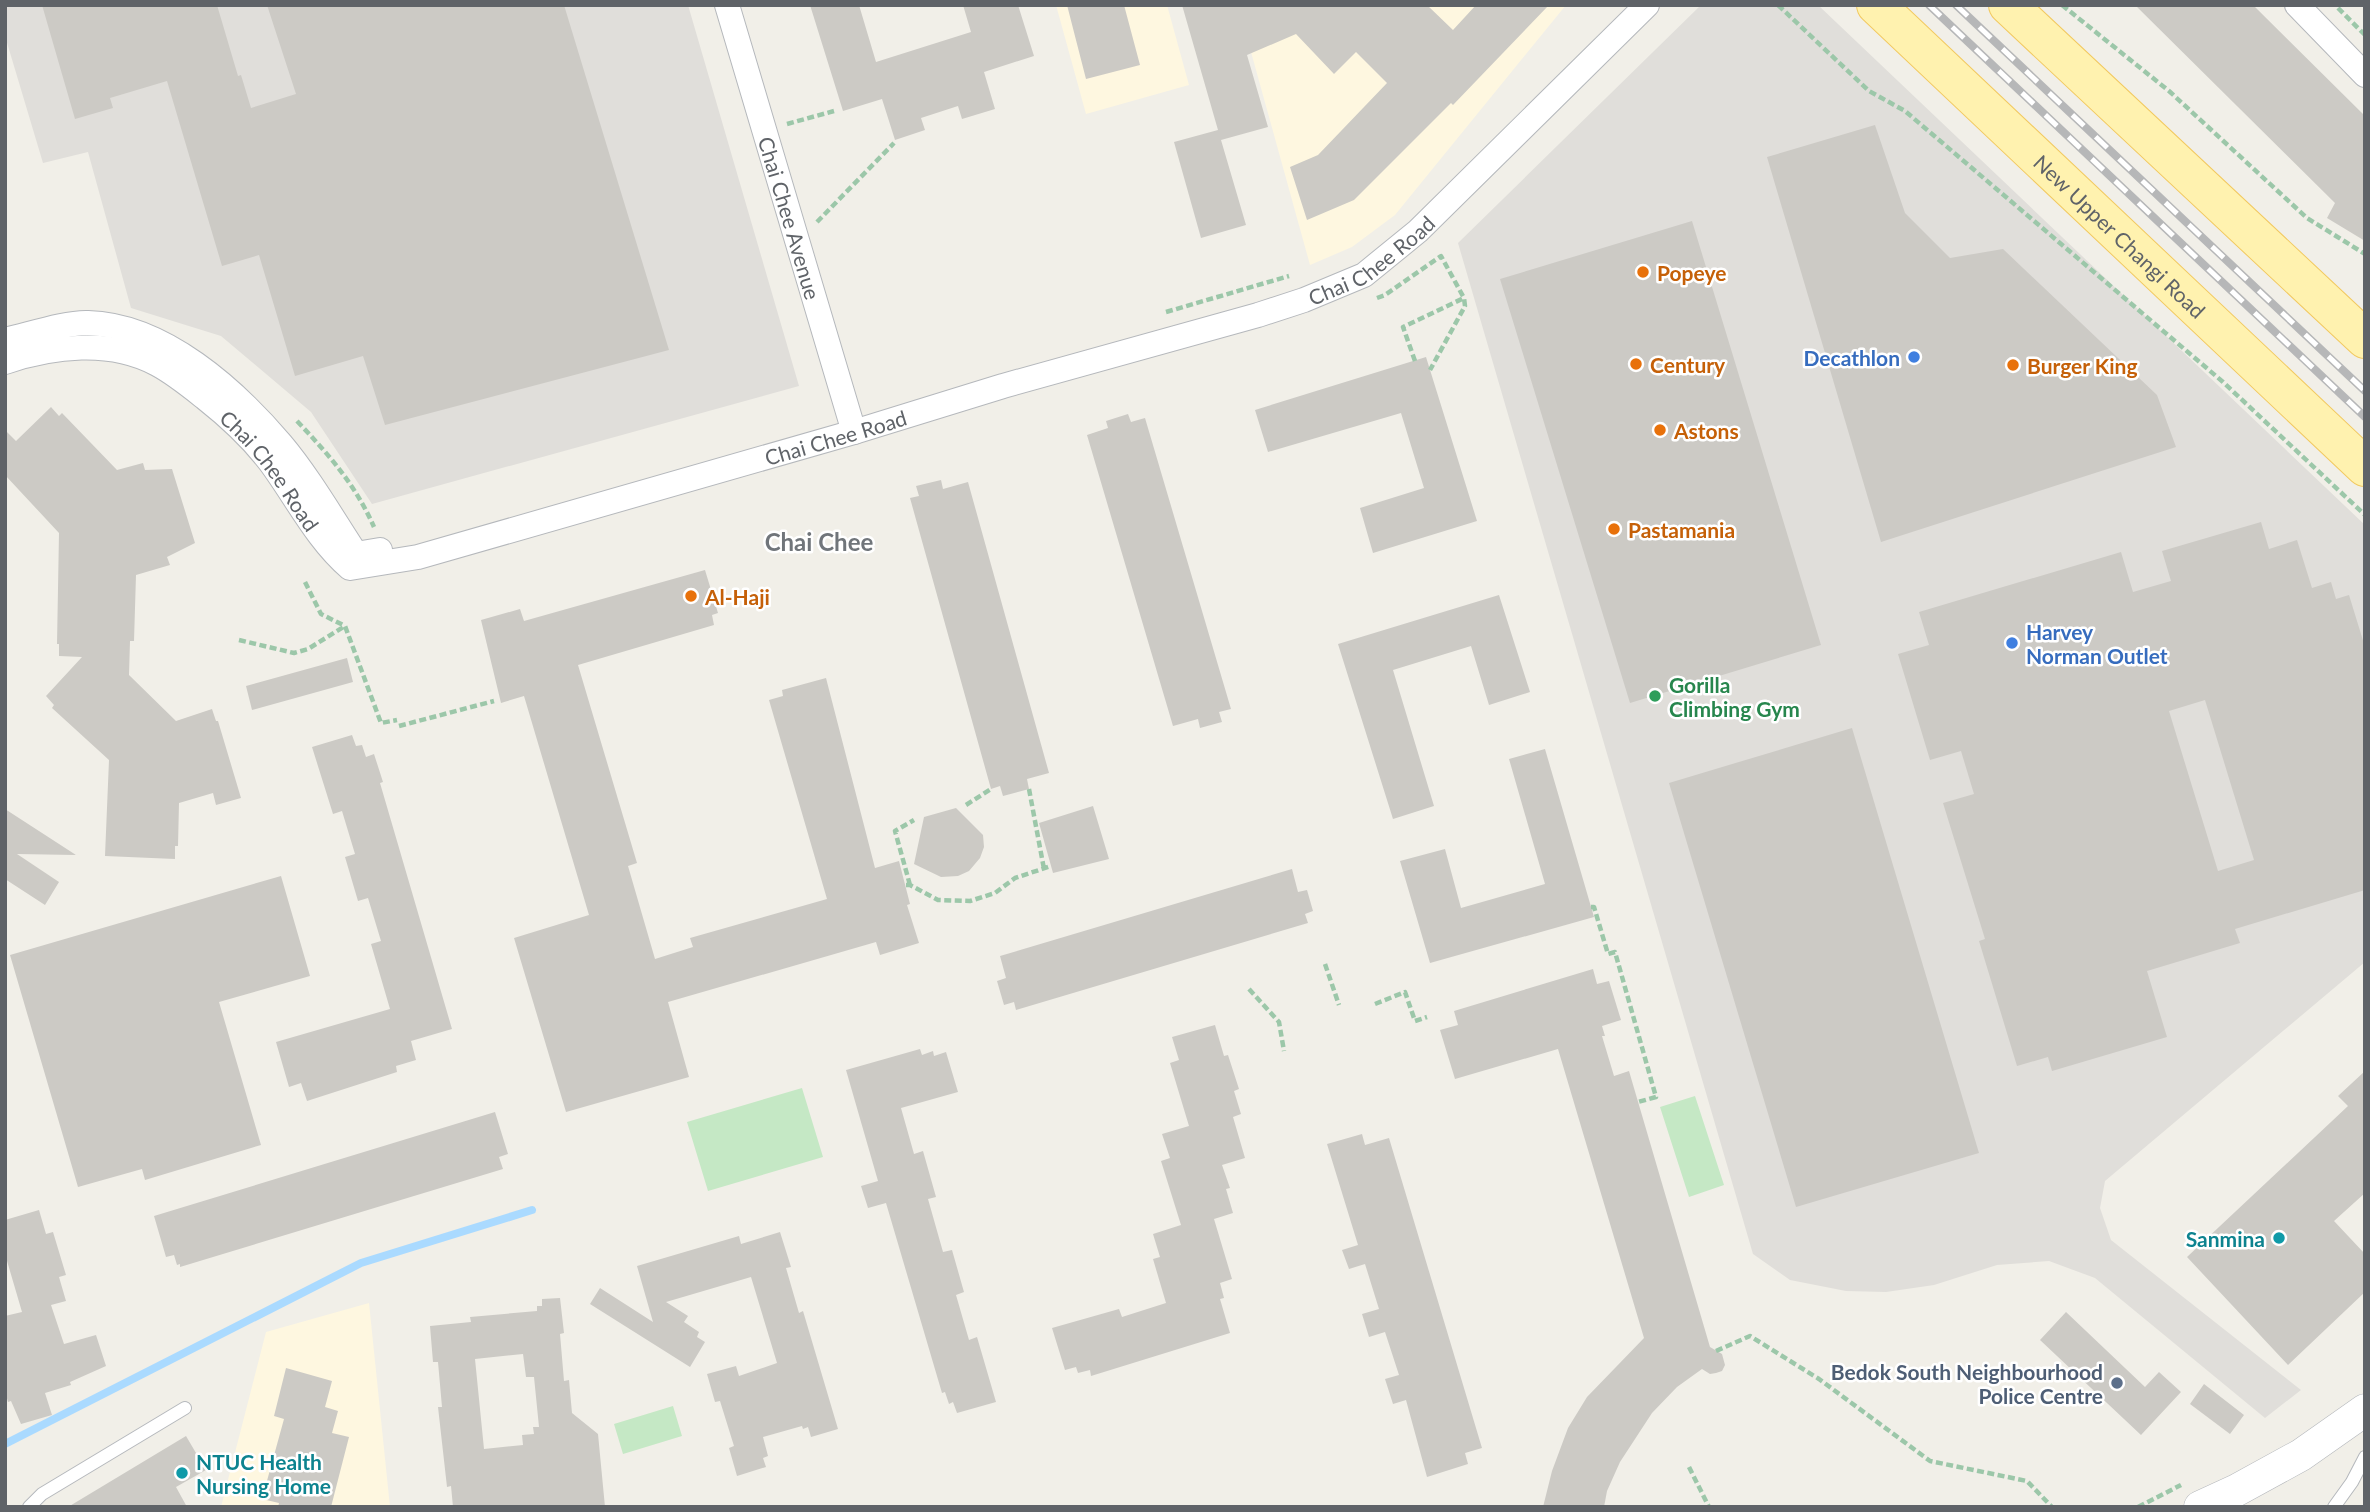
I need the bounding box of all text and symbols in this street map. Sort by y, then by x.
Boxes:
street label: Chai Chee Avenue [754,133,826,302]
street label: New Upper Changi Road [2029,149,2211,323]
street label: Chai Chee Road [1304,210,1439,309]
place label: Popeye [1657,260,1726,285]
marker: Popeye [1635,264,1651,280]
place label: Decathlon [1804,345,1900,370]
marker: Decathlon [1906,349,1922,365]
place label: Century [1650,352,1726,377]
place label: Burger King [2027,353,2137,378]
marker: Century [1628,356,1644,372]
marker: Burger King [2005,357,2021,373]
street label: Chai Chee Road [216,404,325,535]
street label: Chai Chee Road [762,404,909,469]
place label: Astons [1673,418,1739,443]
marker: Astons [1652,422,1668,438]
place label: Pastamania [1628,517,1735,542]
marker: Pastamania [1606,521,1622,537]
district label: Chai Chee [765,527,873,556]
place label: Al-Haji [704,584,770,609]
marker: Al-Haji [683,588,699,604]
place label: Harvey Norman Outlet [2026,619,2168,668]
marker: Harvey Norman Outlet [2004,635,2020,651]
place label: Gorilla Climbing Gym [1669,672,1800,721]
marker: Gorilla Climbing Gym [1647,688,1663,704]
place label: Sanmina [2186,1226,2265,1251]
marker: Sanmina [2271,1230,2287,1246]
place label: Bedok South Neighbourhood Police Centre [1831,1359,2103,1408]
marker: Bedok South Neighbourhood Police Centre [2109,1375,2125,1391]
place label: NTUC Health Nursing Home [196,1449,331,1498]
marker: NTUC Health Nursing Home [174,1465,190,1481]

